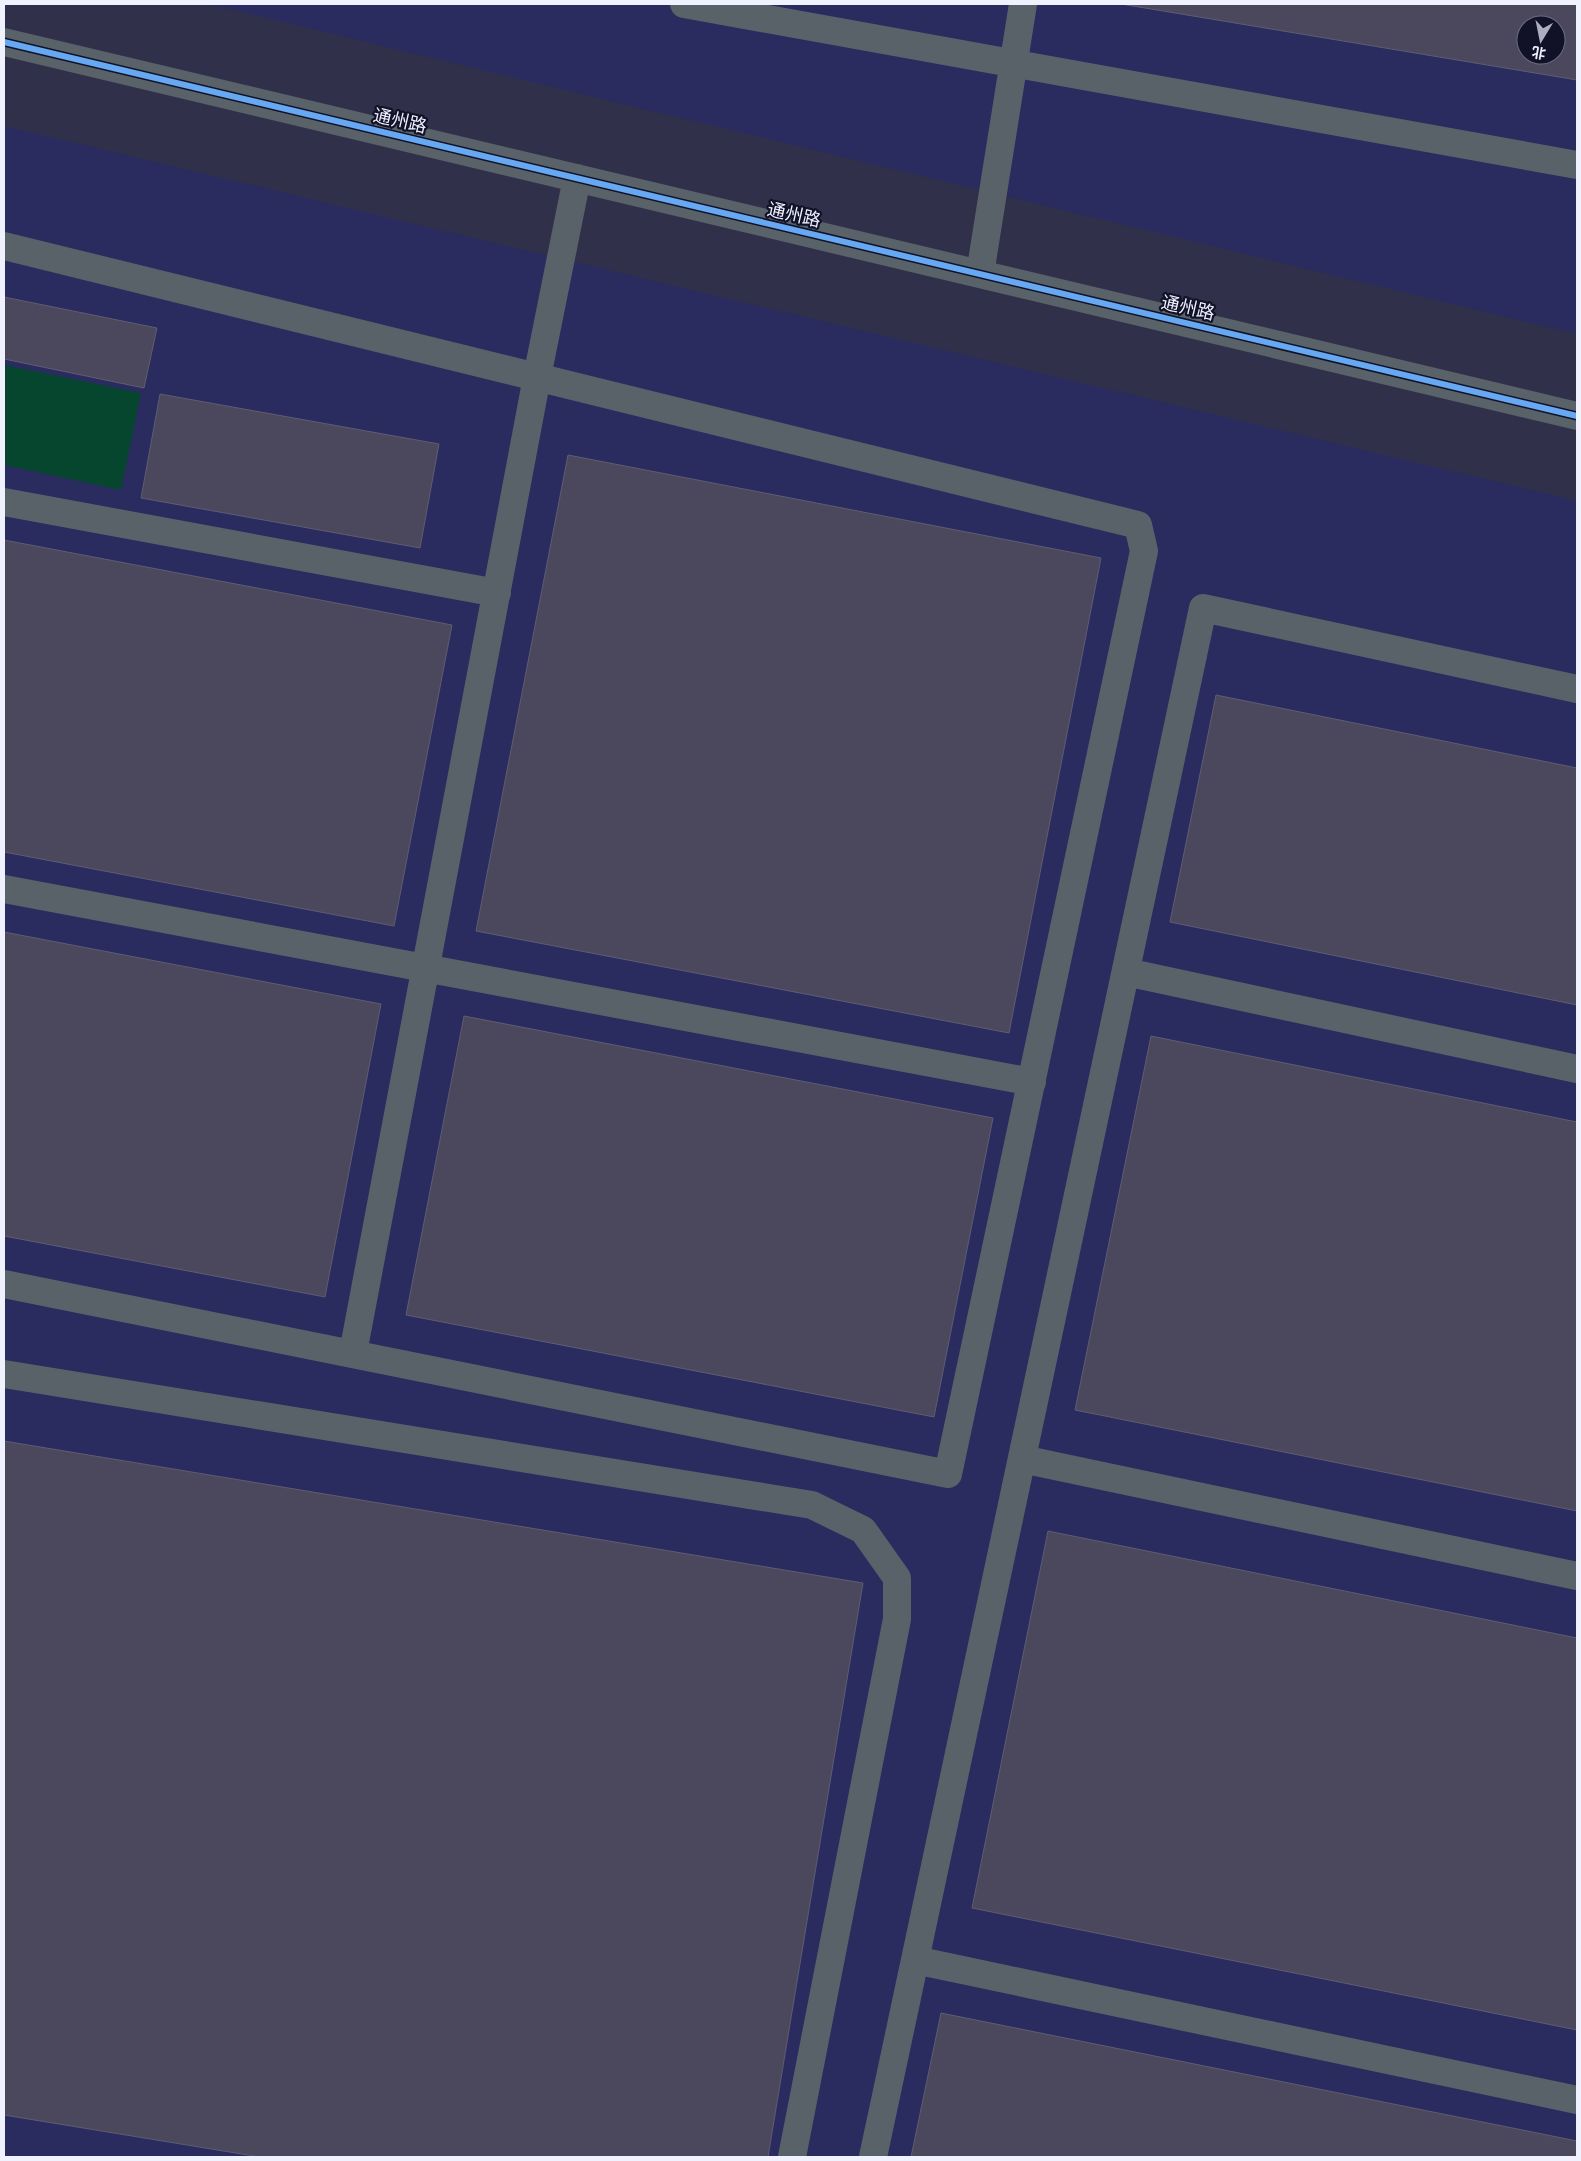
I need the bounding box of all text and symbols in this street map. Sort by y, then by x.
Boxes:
north arrow [1516,15,1566,65]
text: 北 [1530,43,1547,62]
street label: 通州路 [371,104,429,138]
street label: 通州路 [765,198,823,232]
street label: 通州路 [1159,291,1217,325]

